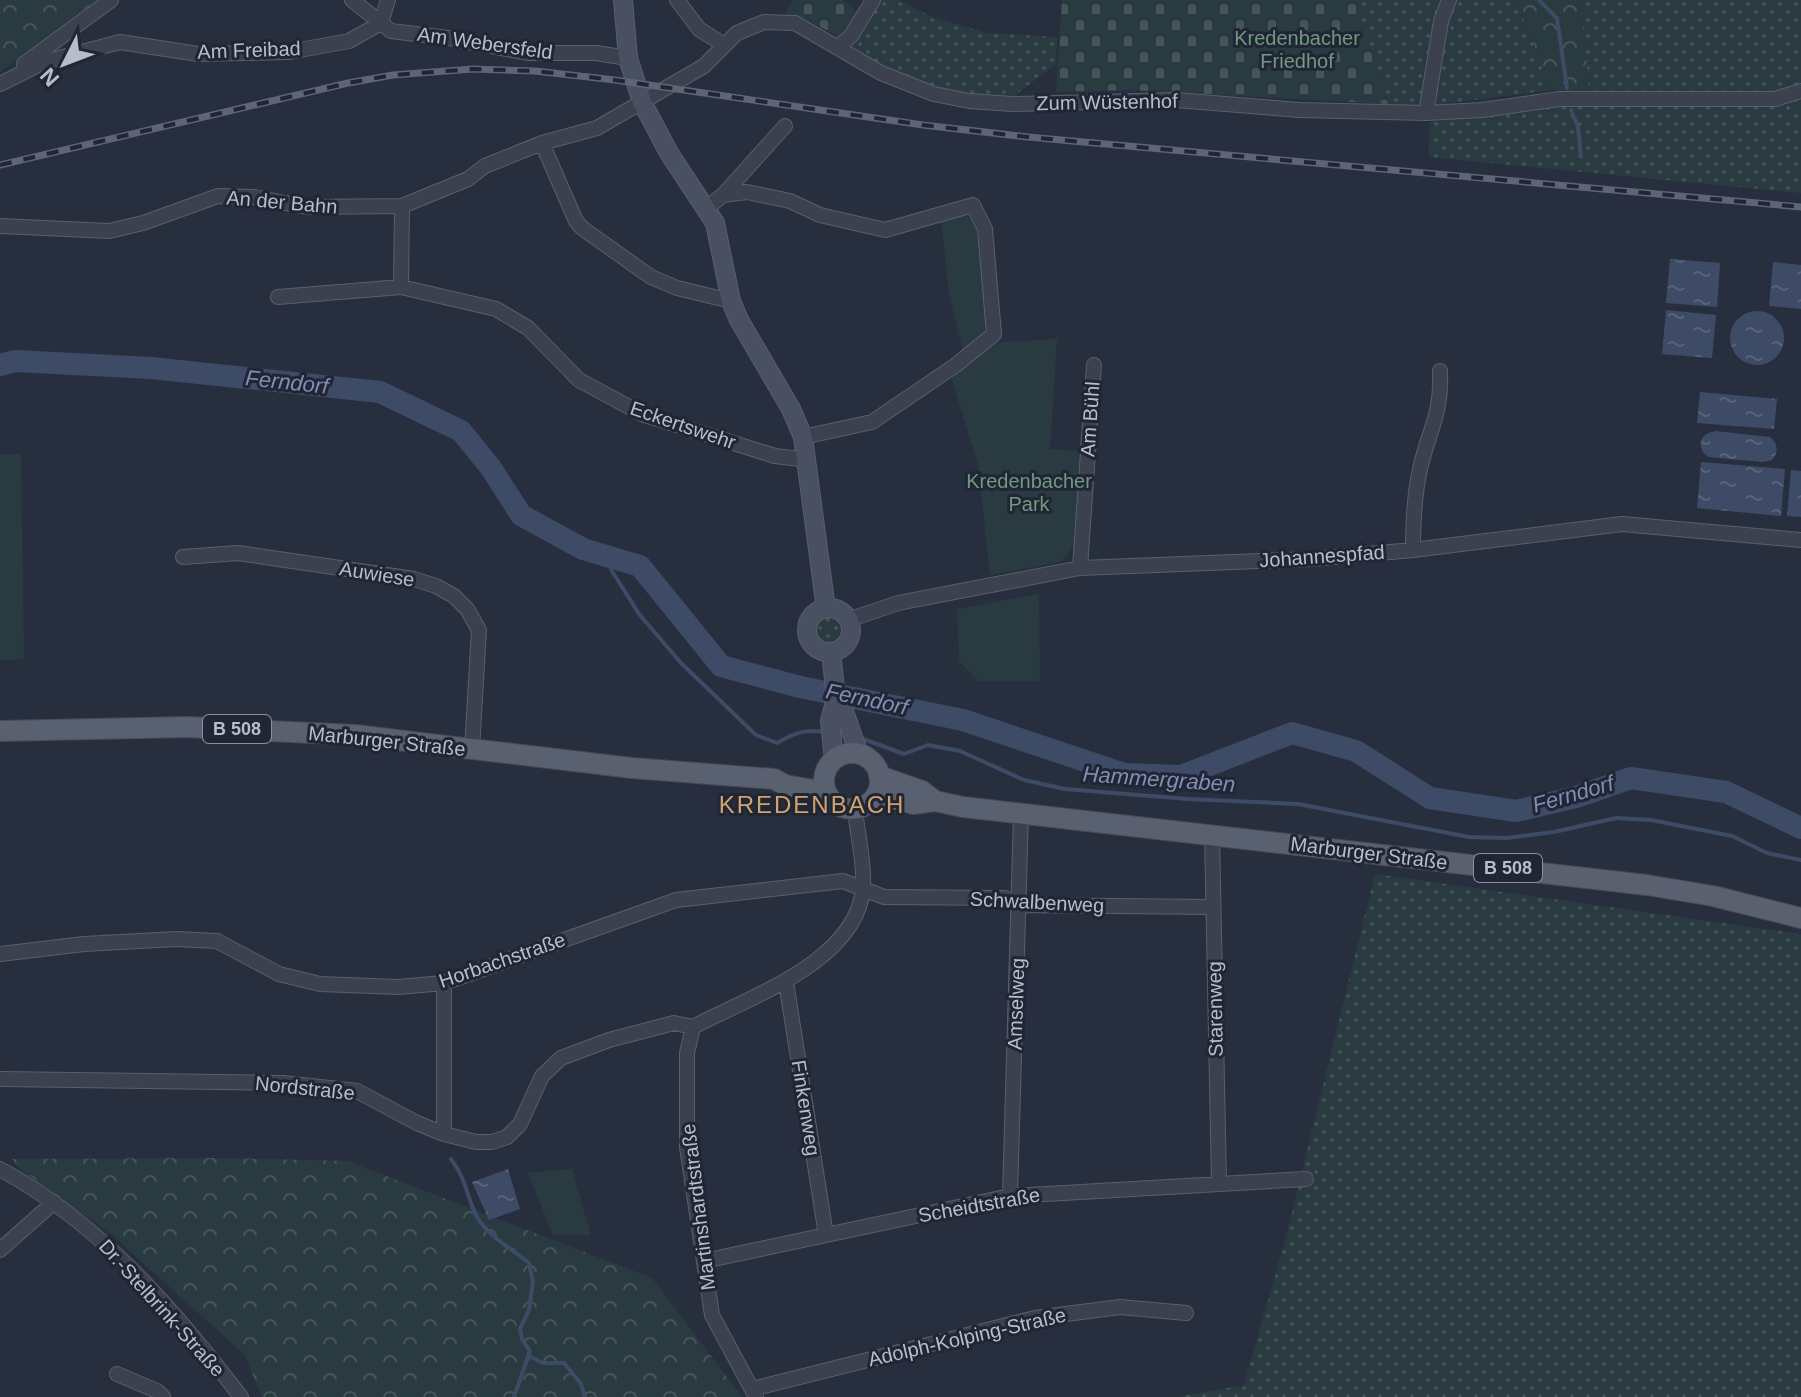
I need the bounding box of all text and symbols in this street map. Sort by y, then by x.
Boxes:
street label: Am Webersfeld [416,23,554,63]
north arrow [24,24,104,104]
park label: Kredenbacher Friedhof [1234,27,1360,72]
street label: Am Freibad [197,37,301,63]
text: N [35,63,64,91]
street label: Zum Wüstenhof [1036,90,1178,114]
street label: An der Bahn [226,186,338,218]
water label: Ferndorf [244,365,333,399]
street label: Am Bühl [1076,381,1104,457]
street label: Eckertswehr [627,397,739,453]
park label: Kredenbacher Park [966,470,1092,515]
street label: Johannespfad [1259,541,1385,571]
street label: Auwiese [338,557,416,591]
water label: Ferndorf [824,678,913,720]
road number: B 508 [203,715,271,743]
street label: Marburger Straße [307,722,467,760]
water label: Hammergraben [1082,761,1236,797]
water label: Ferndorf [1530,770,1619,817]
district label: KREDENBACH [719,791,905,818]
street label: Marburger Straße [1289,832,1449,874]
road number: B 508 [1474,854,1542,882]
street label: Schwalbenweg [969,887,1105,917]
street label: Horbachstraße [436,928,568,992]
street label: Amselweg [1003,958,1029,1050]
street label: Starenweg [1203,961,1227,1057]
street label: Finkenweg [788,1059,824,1157]
street label: Nordstraße [254,1072,356,1104]
street label: Martinshardtstraße [677,1122,719,1292]
street label: Scheidtstraße [916,1183,1042,1227]
street label: Dr.-Stelbrink-Straße [95,1235,229,1381]
street label: Adolph-Kolping-Straße [866,1304,1068,1370]

